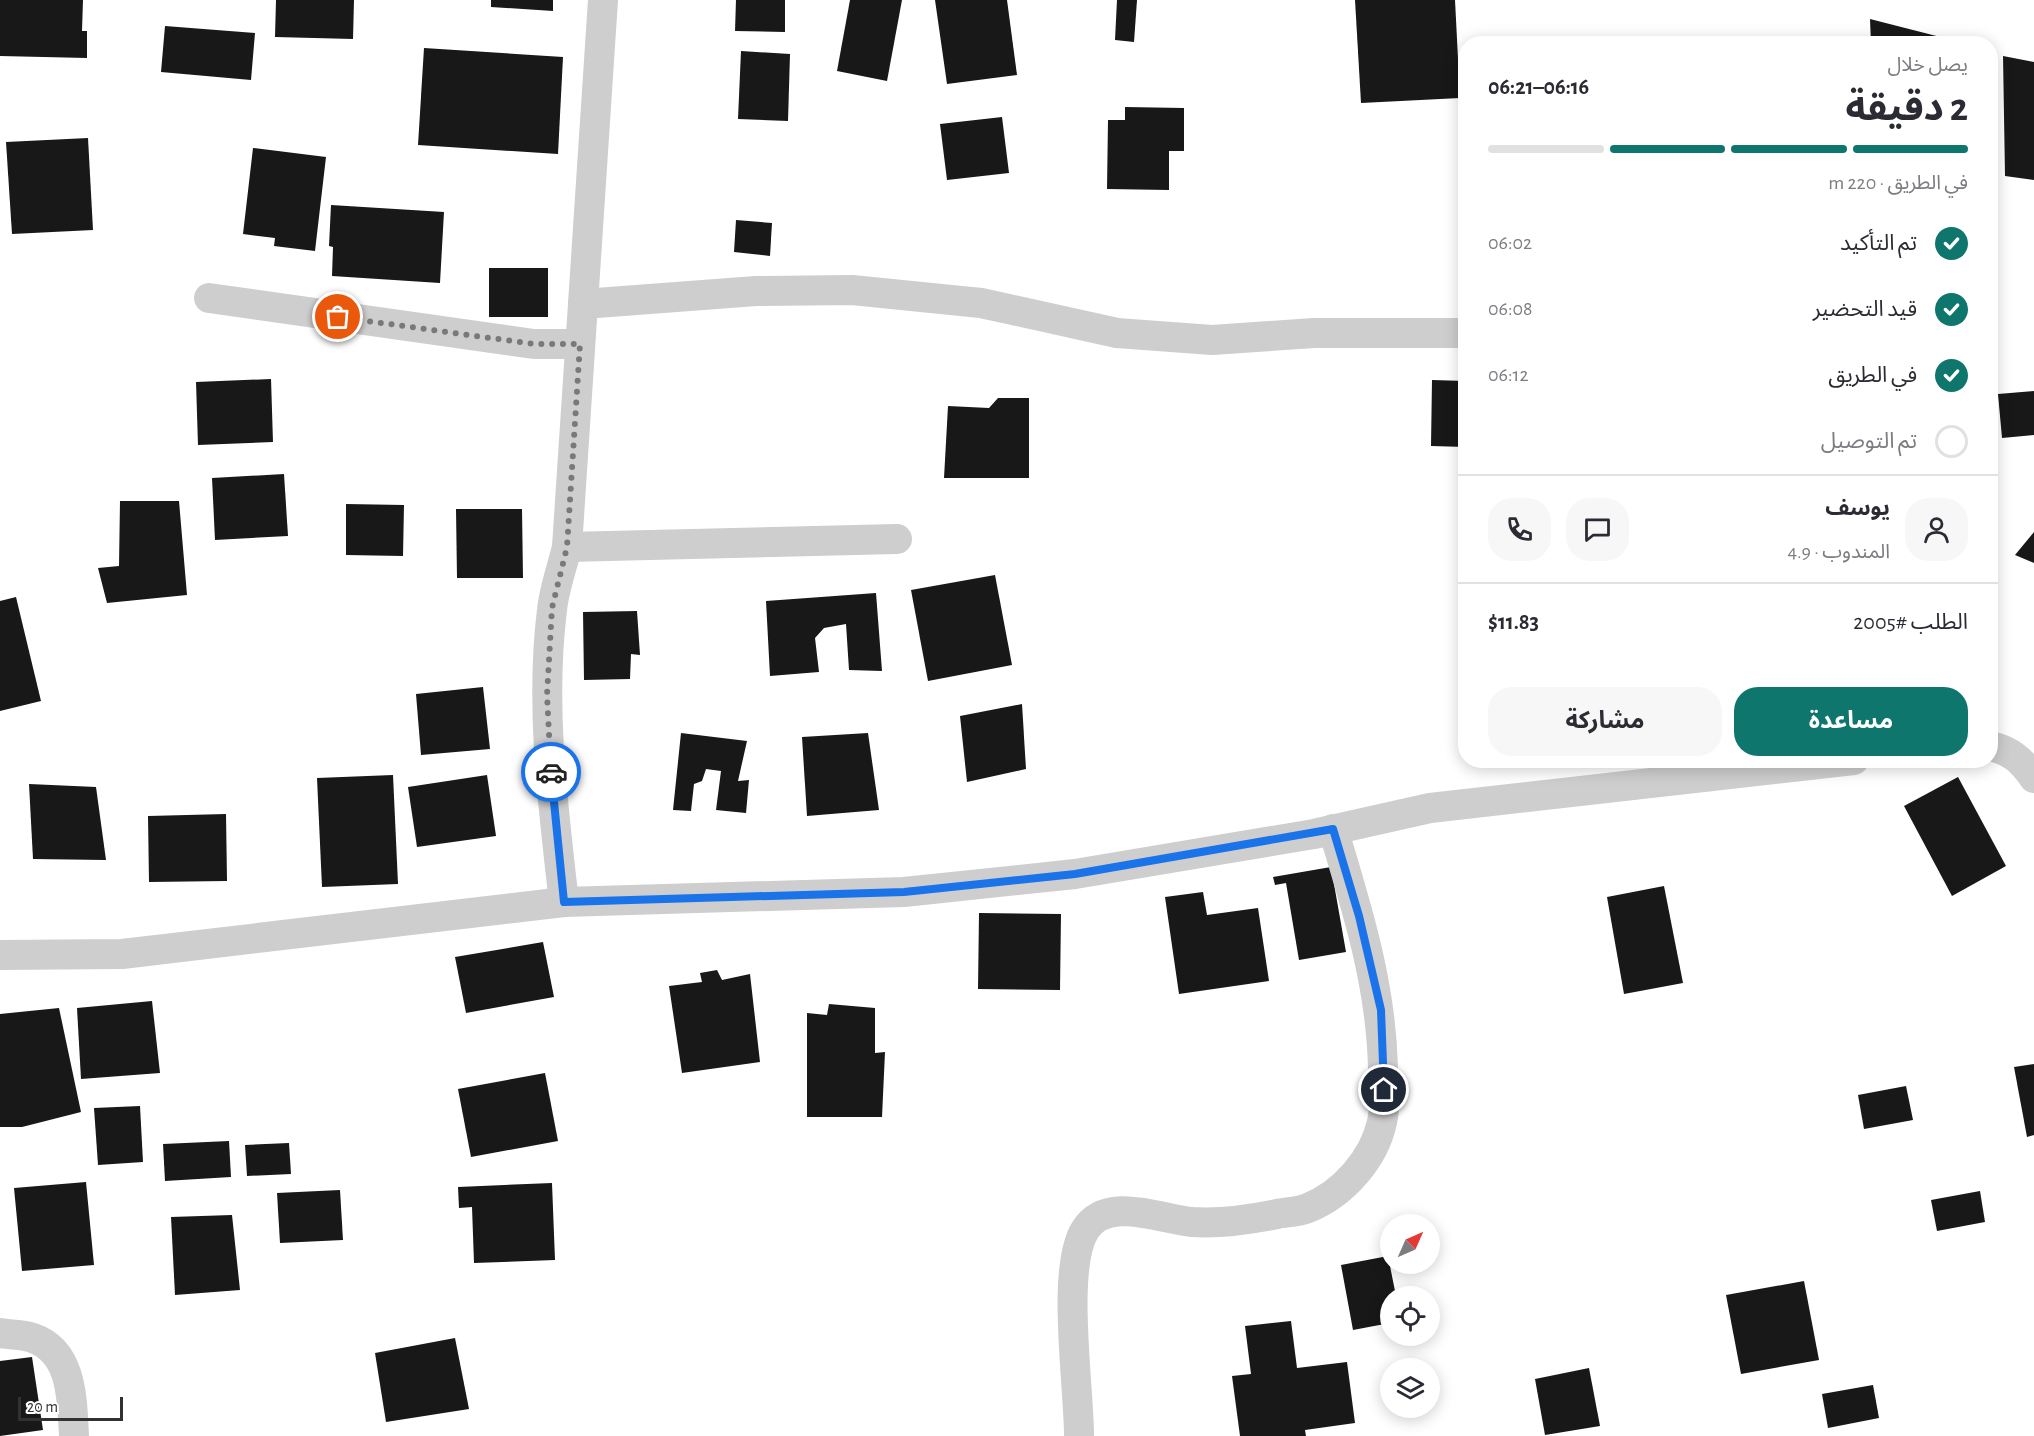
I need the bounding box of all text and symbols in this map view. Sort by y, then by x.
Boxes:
text: يصل خلال [1887,55,1968,75]
text: 06:16–06:21 [1488,76,1589,98]
text: 2 دقيقة [1846,89,1968,128]
text: في الطريق · 220 m [1828,173,1968,193]
icon: check [1935,227,1968,260]
text: تم التأكيد [1840,232,1917,254]
text: 06:02 [1488,233,1532,253]
pin [312,291,363,342]
icon: check [1935,293,1968,326]
text: قيد التحضير [1813,298,1917,320]
text: 06:08 [1488,299,1533,319]
icon: bag [321,300,354,333]
icon: check [1935,359,1968,392]
text: في الطريق [1828,364,1917,386]
text: 06:12 [1488,365,1529,385]
text: تم التوصيل [1821,430,1917,452]
text: يوسف [1825,497,1890,519]
button: phone [1488,498,1551,561]
button: chat [1566,498,1629,561]
button: person [1905,498,1968,561]
text: المندوب · 4.9 [1787,542,1890,562]
text: $11.83 [1488,611,1539,633]
text: الطلب #2005 [1853,611,1968,633]
button: مشاركة [1488,687,1722,756]
button: مساعدة [1734,687,1968,756]
courier [521,742,581,802]
icon: car [535,756,568,789]
pin [1358,1064,1409,1115]
icon: home [1367,1073,1400,1106]
north arrow [1380,1214,1440,1274]
map controls [1380,1214,1440,1418]
button: locate [1380,1286,1440,1346]
button: layers [1380,1358,1440,1418]
scale bar [18,1394,123,1422]
text: 20 m [27,1399,58,1415]

